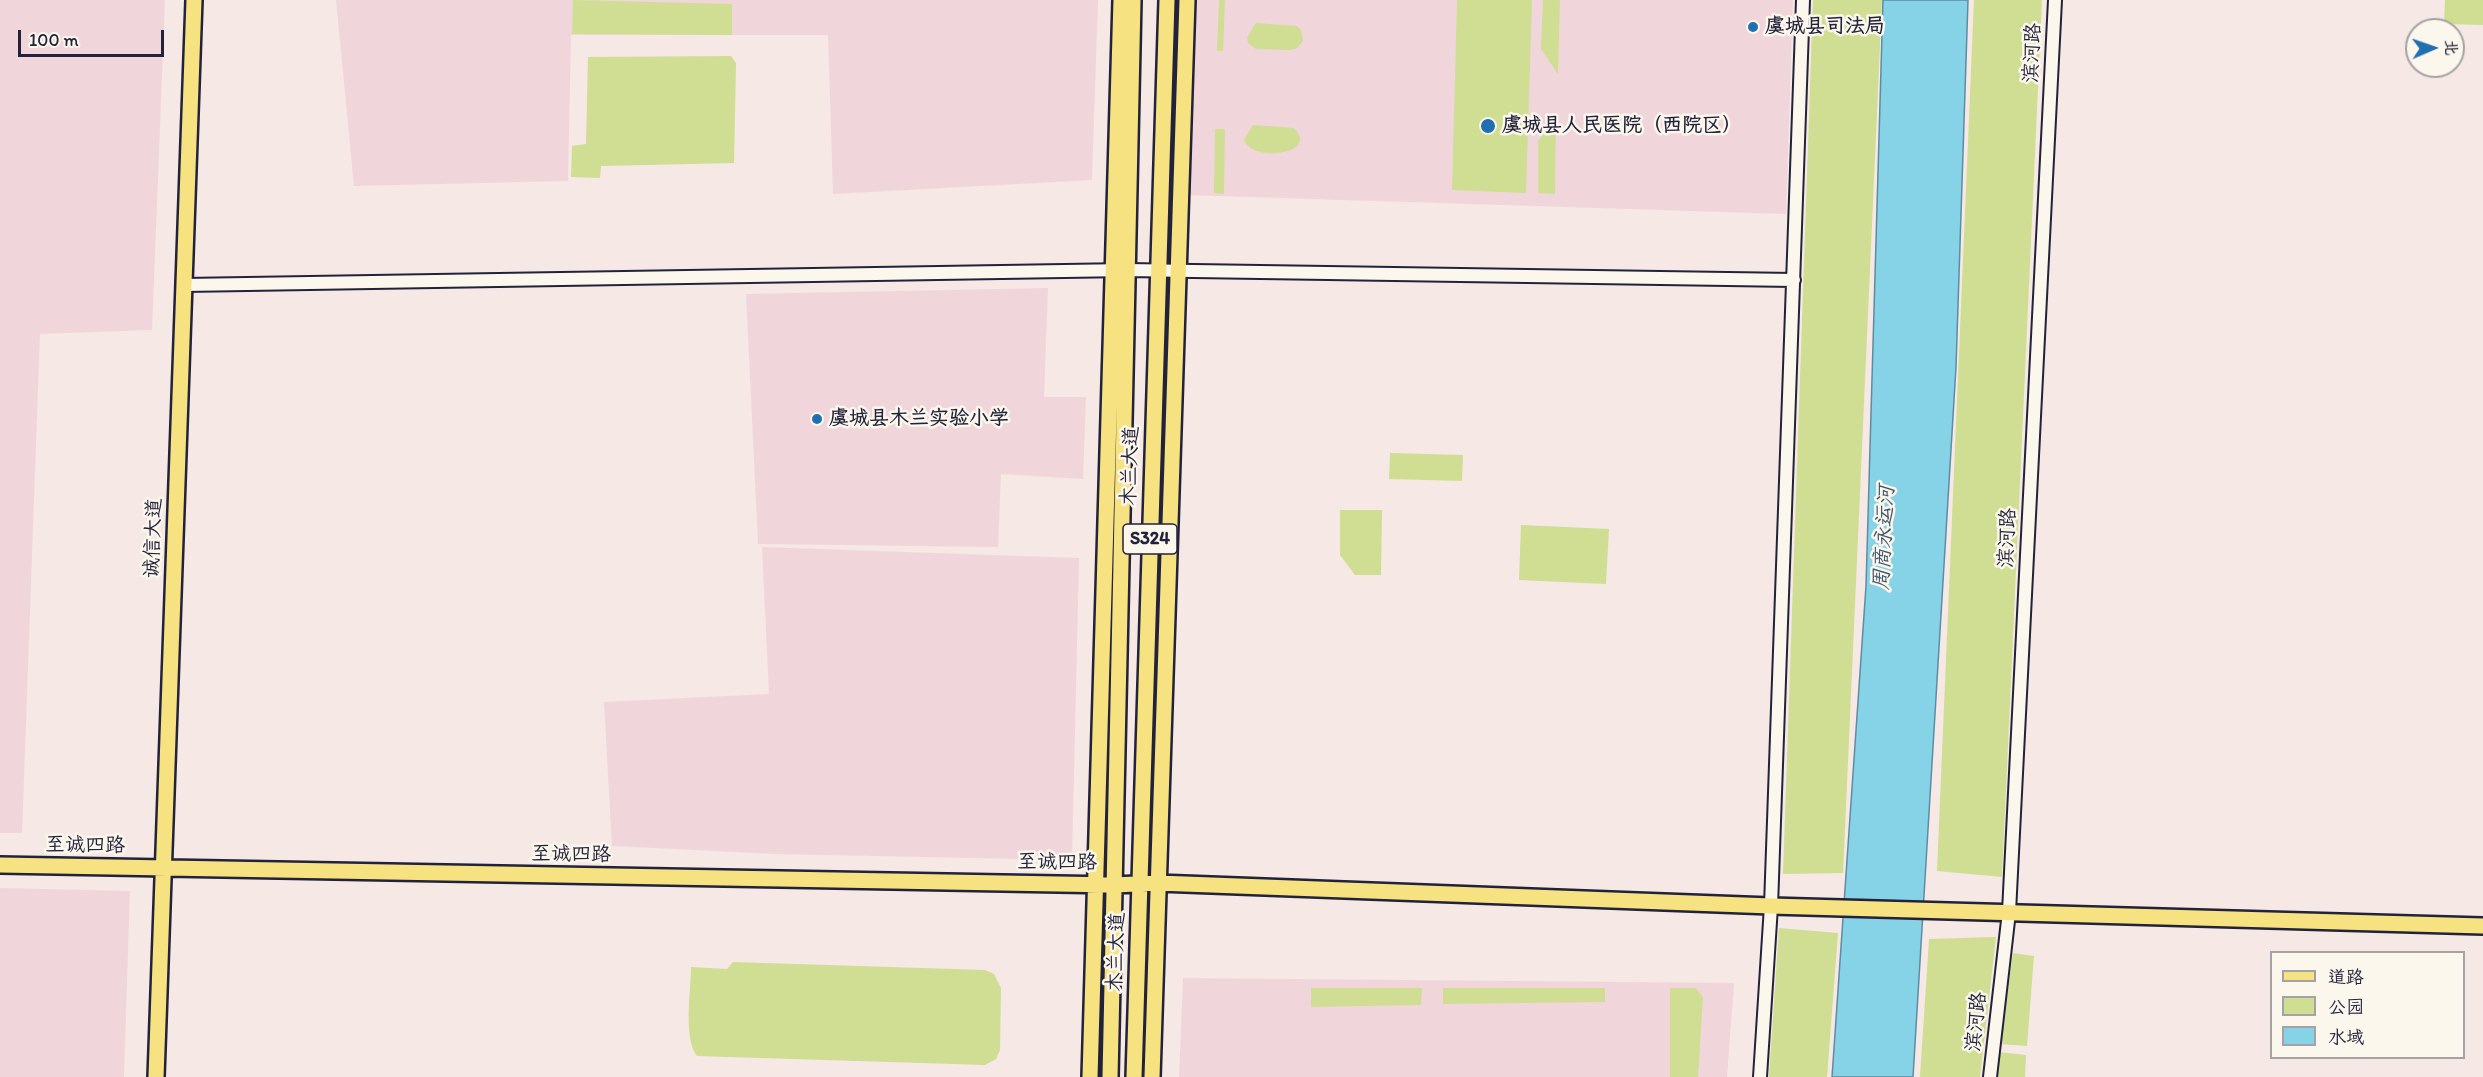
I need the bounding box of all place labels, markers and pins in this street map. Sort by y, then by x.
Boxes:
place label: 虞城县司法局 [1765,15,1885,39]
marker: 虞城县司法局 [1746,20,1760,34]
place label: 虞城县人民医院（西院区） [1502,114,1742,138]
marker: 虞城县人民医院（西院区） [1479,117,1497,135]
place label: 虞城县木兰实验小学 [829,407,1009,431]
marker: 虞城县木兰实验小学 [810,412,824,426]

